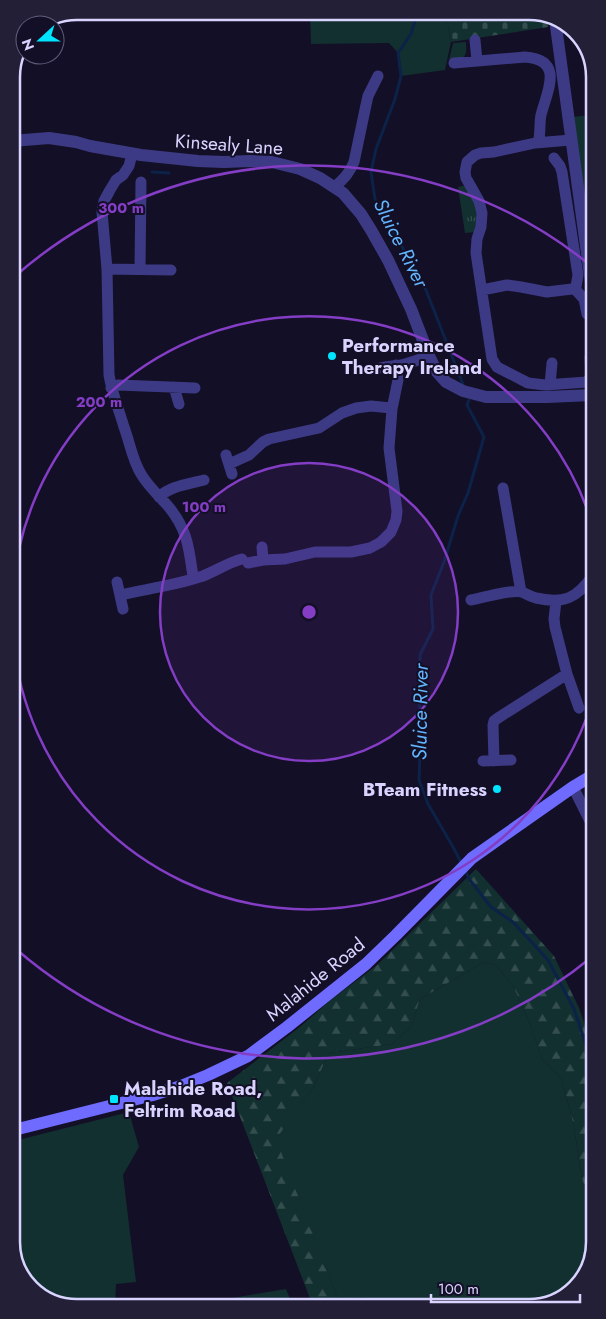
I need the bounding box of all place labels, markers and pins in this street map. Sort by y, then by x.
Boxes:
place label: Performance Therapy Ireland [342,332,482,381]
marker: Performance Therapy Ireland [326,350,338,362]
centre of rings [300,603,318,621]
place label: BTeam Fitness [363,776,487,803]
marker: BTeam Fitness [491,783,503,795]
place label: Malahide Road, Feltrim Road [124,1075,263,1124]
marker: Malahide Road, Feltrim Road [108,1093,120,1105]

